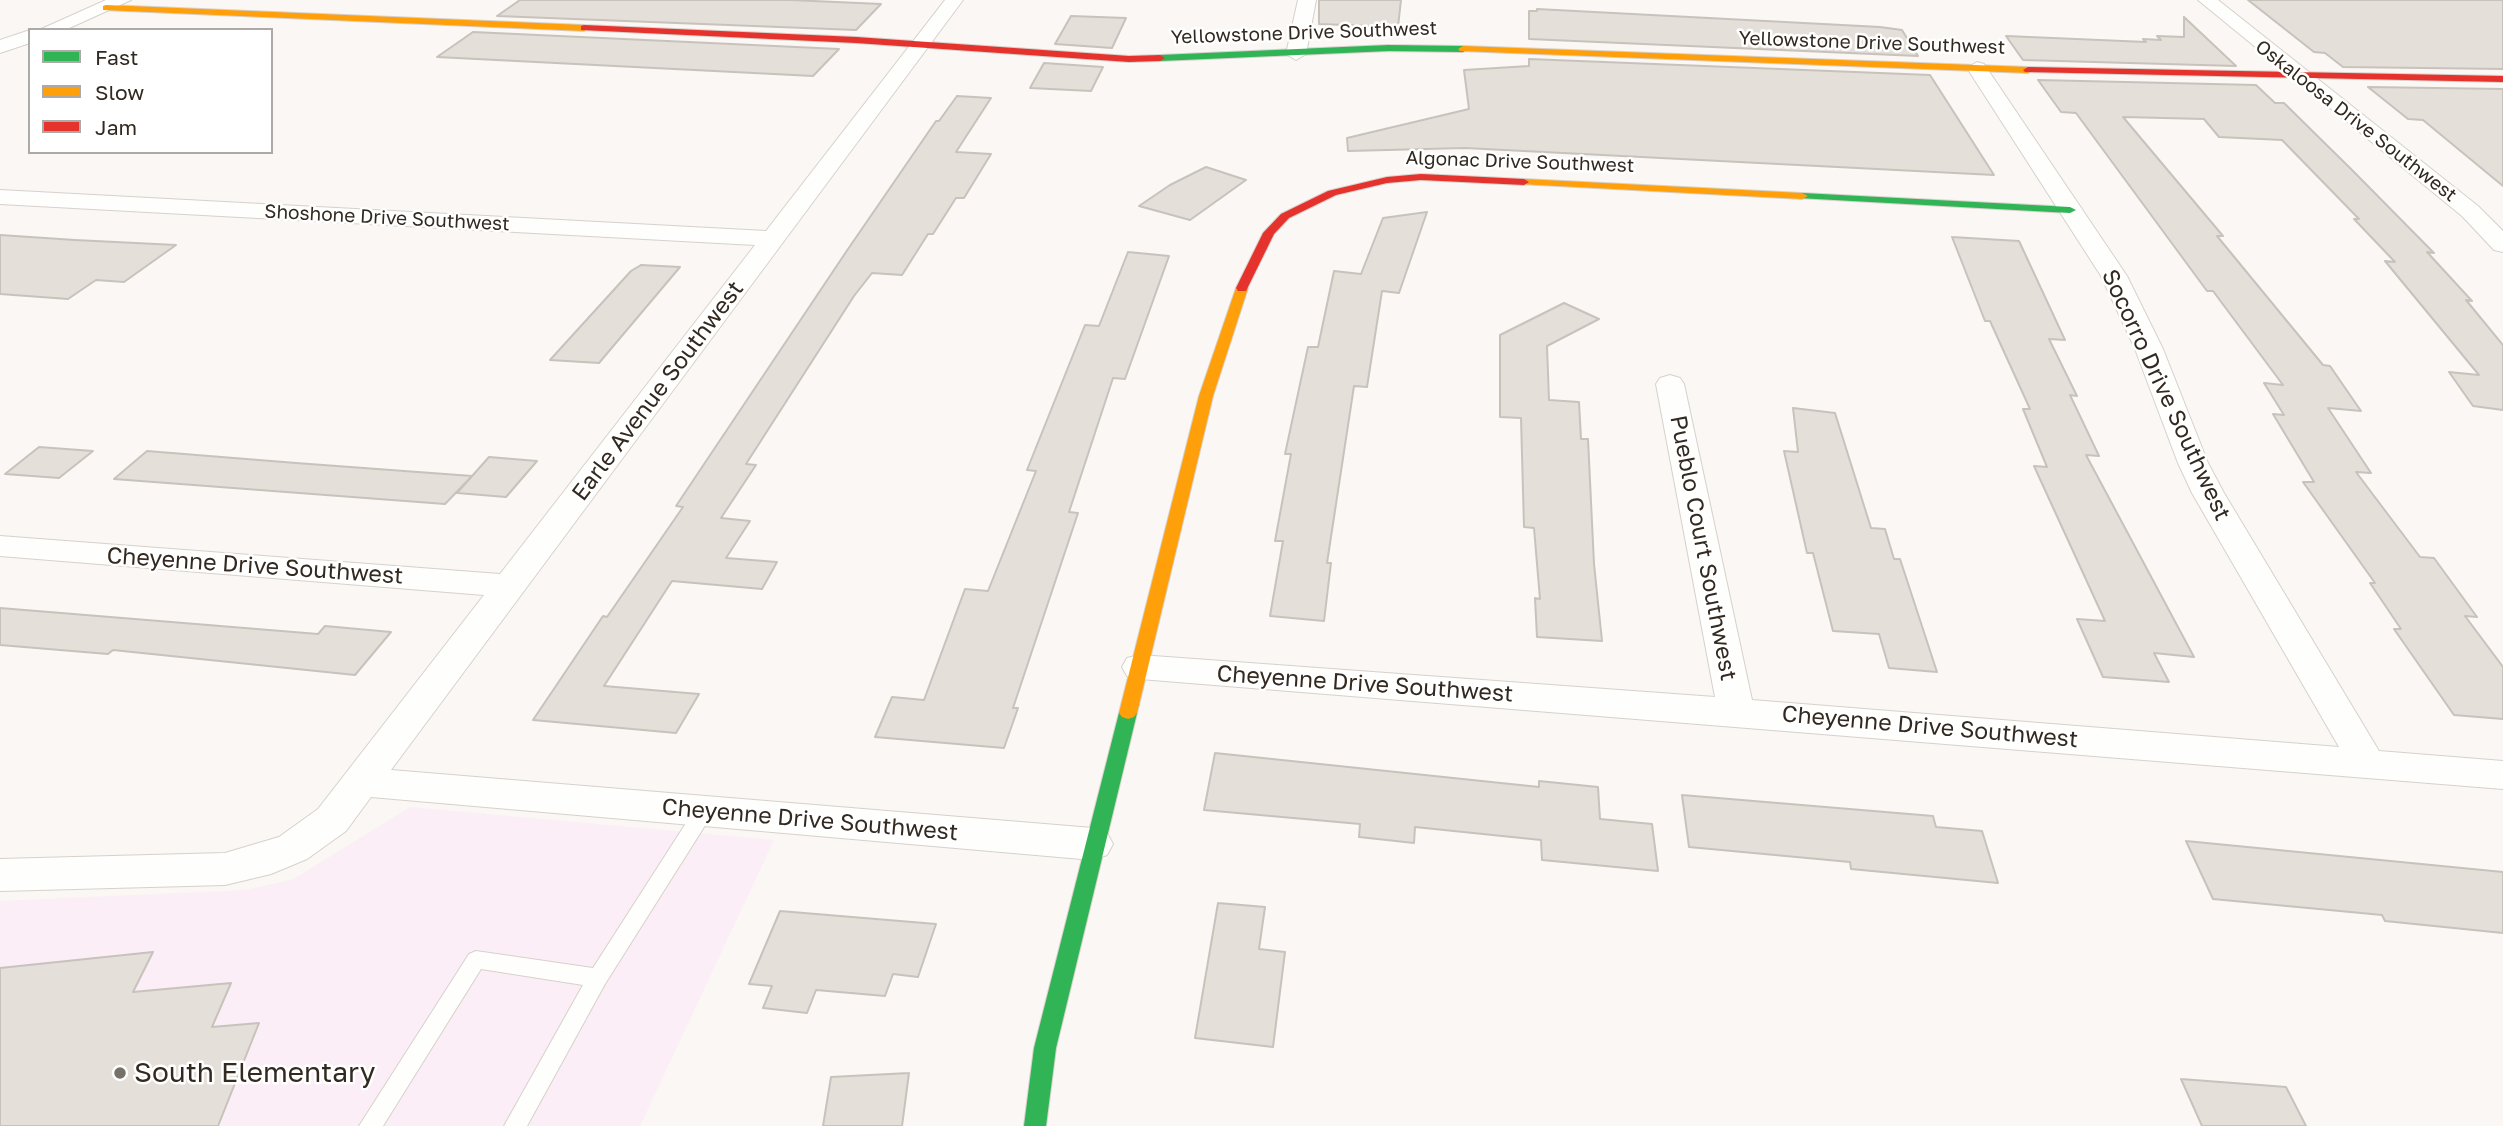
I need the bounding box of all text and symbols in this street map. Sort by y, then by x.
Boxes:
street label: Yellowstone Drive Southwest [1170,17,1438,49]
street label: Yellowstone Drive Southwest [1738,27,2006,59]
legend [28,28,273,154]
street label: Oskaloosa Drive Southwest [2251,35,2461,207]
text: Fast [95,44,138,70]
text: Slow [95,79,144,105]
text: Jam [95,114,137,140]
street label: Algonac Drive Southwest [1405,147,1635,177]
street label: Shoshone Drive Southwest [264,200,510,236]
street label: Socorro Drive Southwest [2096,265,2236,525]
street label: Earle Avenue Southwest [566,276,750,506]
street label: Pueblo Court Southwest [1664,413,1742,683]
street label: Cheyenne Drive Southwest [106,542,404,590]
street label: Cheyenne Drive Southwest [1216,660,1514,708]
street label: Cheyenne Drive Southwest [1781,700,2079,754]
street label: Cheyenne Drive Southwest [661,793,959,847]
place label: South Elementary [134,1056,375,1090]
marker: South Elementary [112,1065,128,1081]

